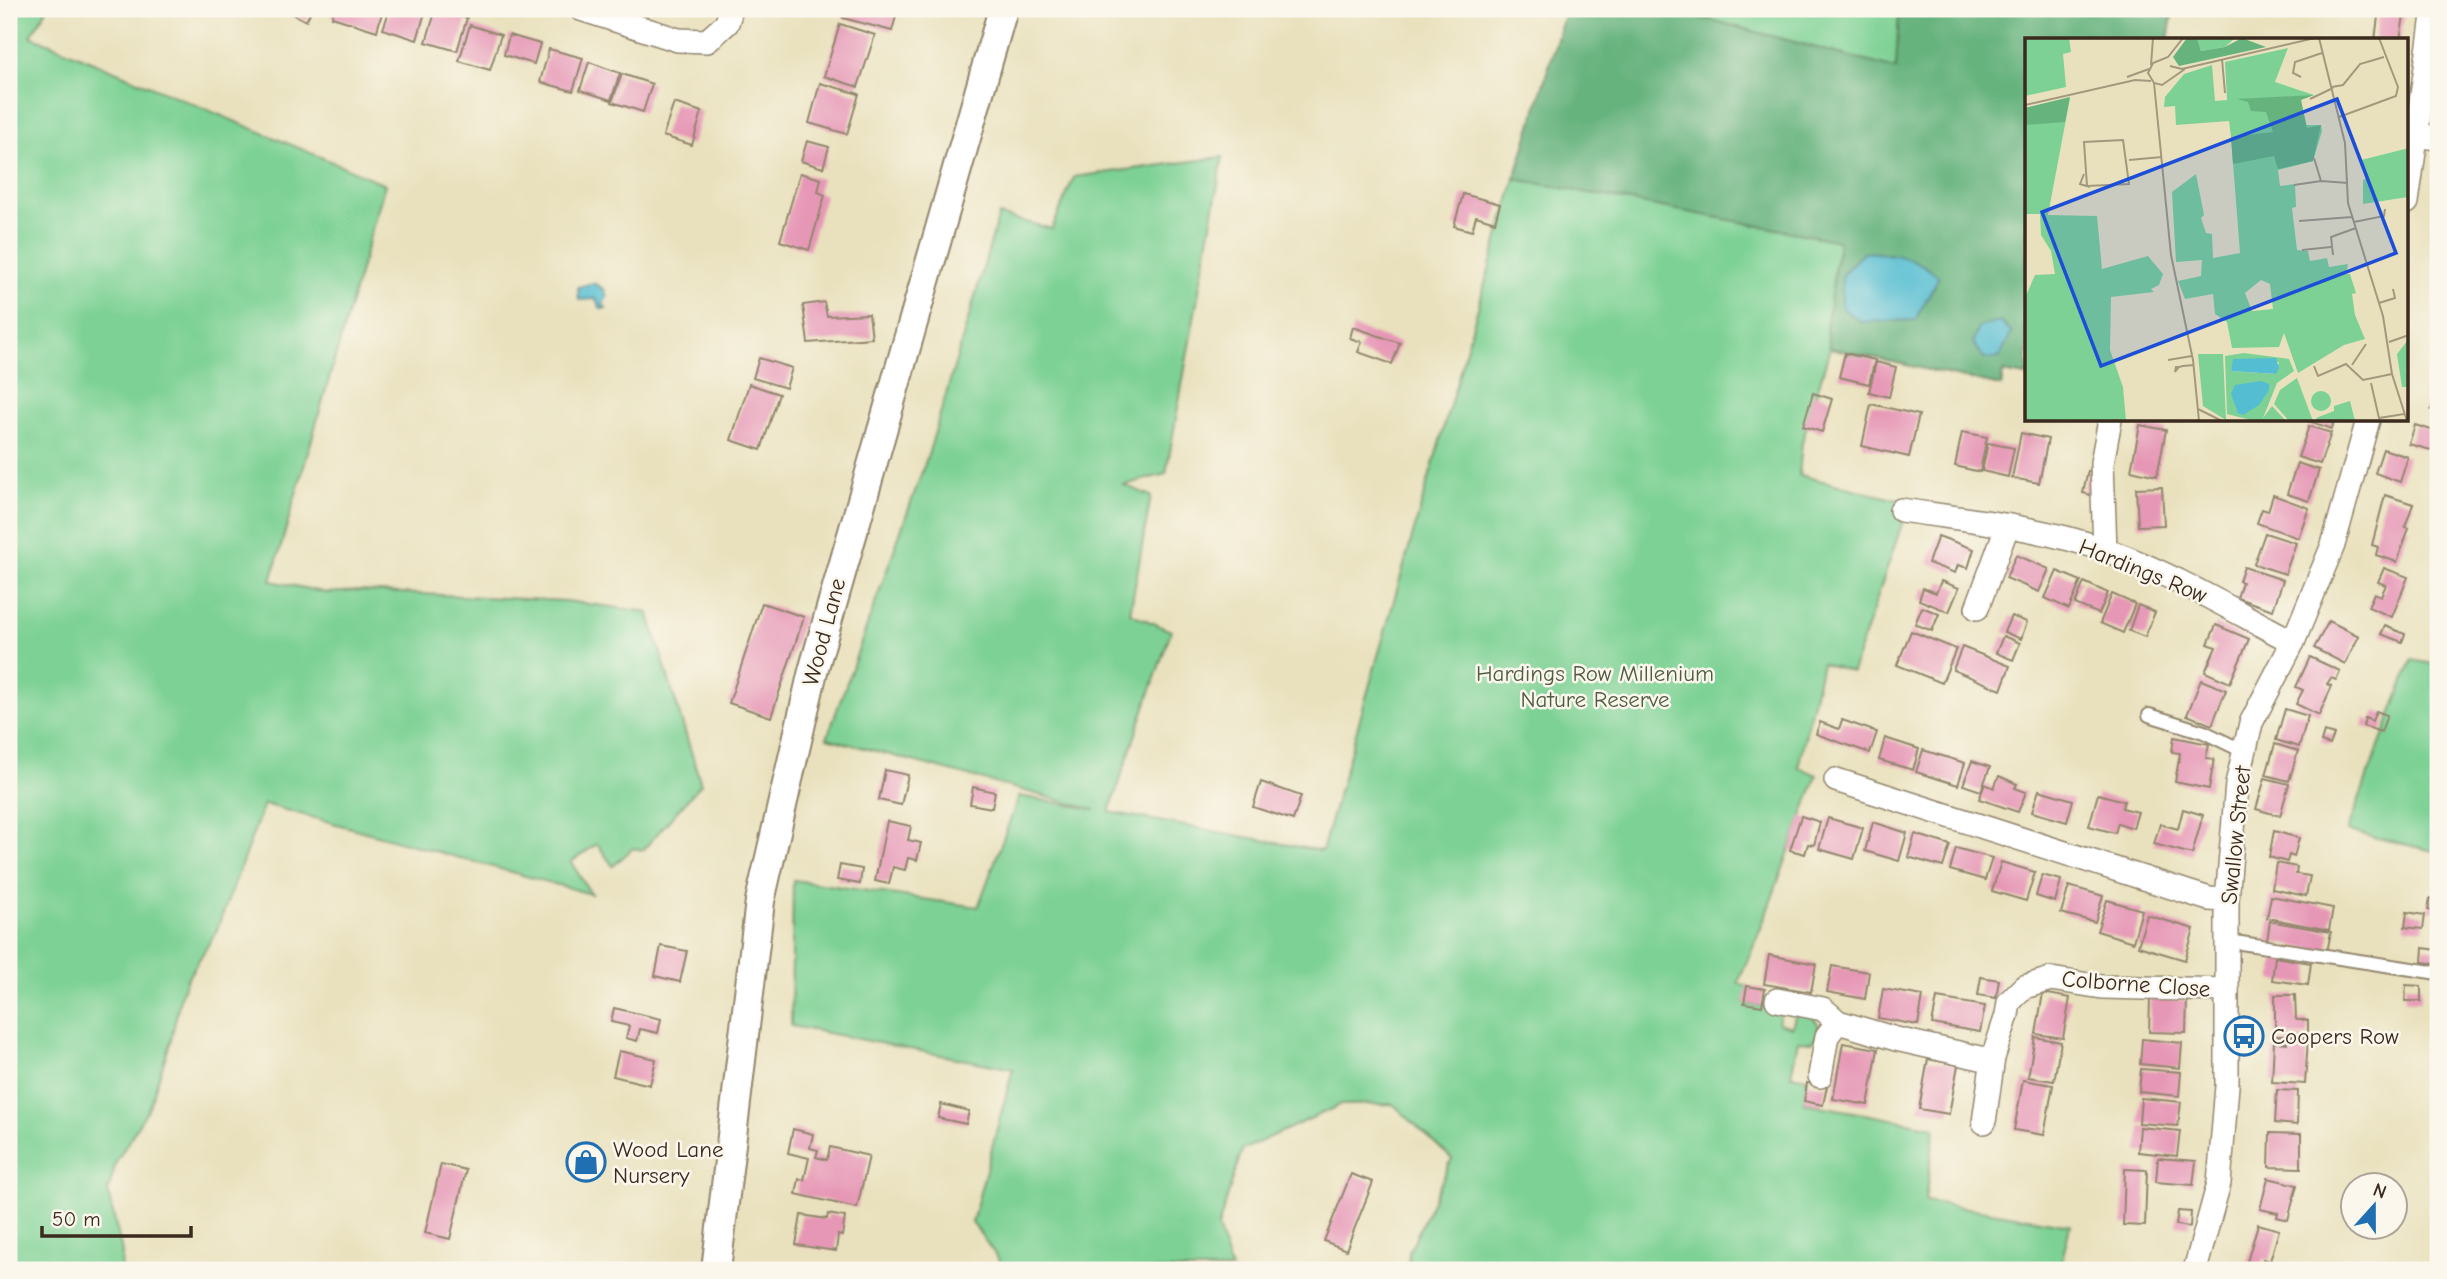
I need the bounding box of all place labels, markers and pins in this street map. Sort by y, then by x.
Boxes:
bus stop icon: Coopers Row [2223,1015,2265,1057]
place label: Coopers Row [2271,1023,2399,1050]
place label: Wood Lane Nursery [613,1136,723,1189]
shop icon: Wood Lane Nursery [565,1141,607,1183]

